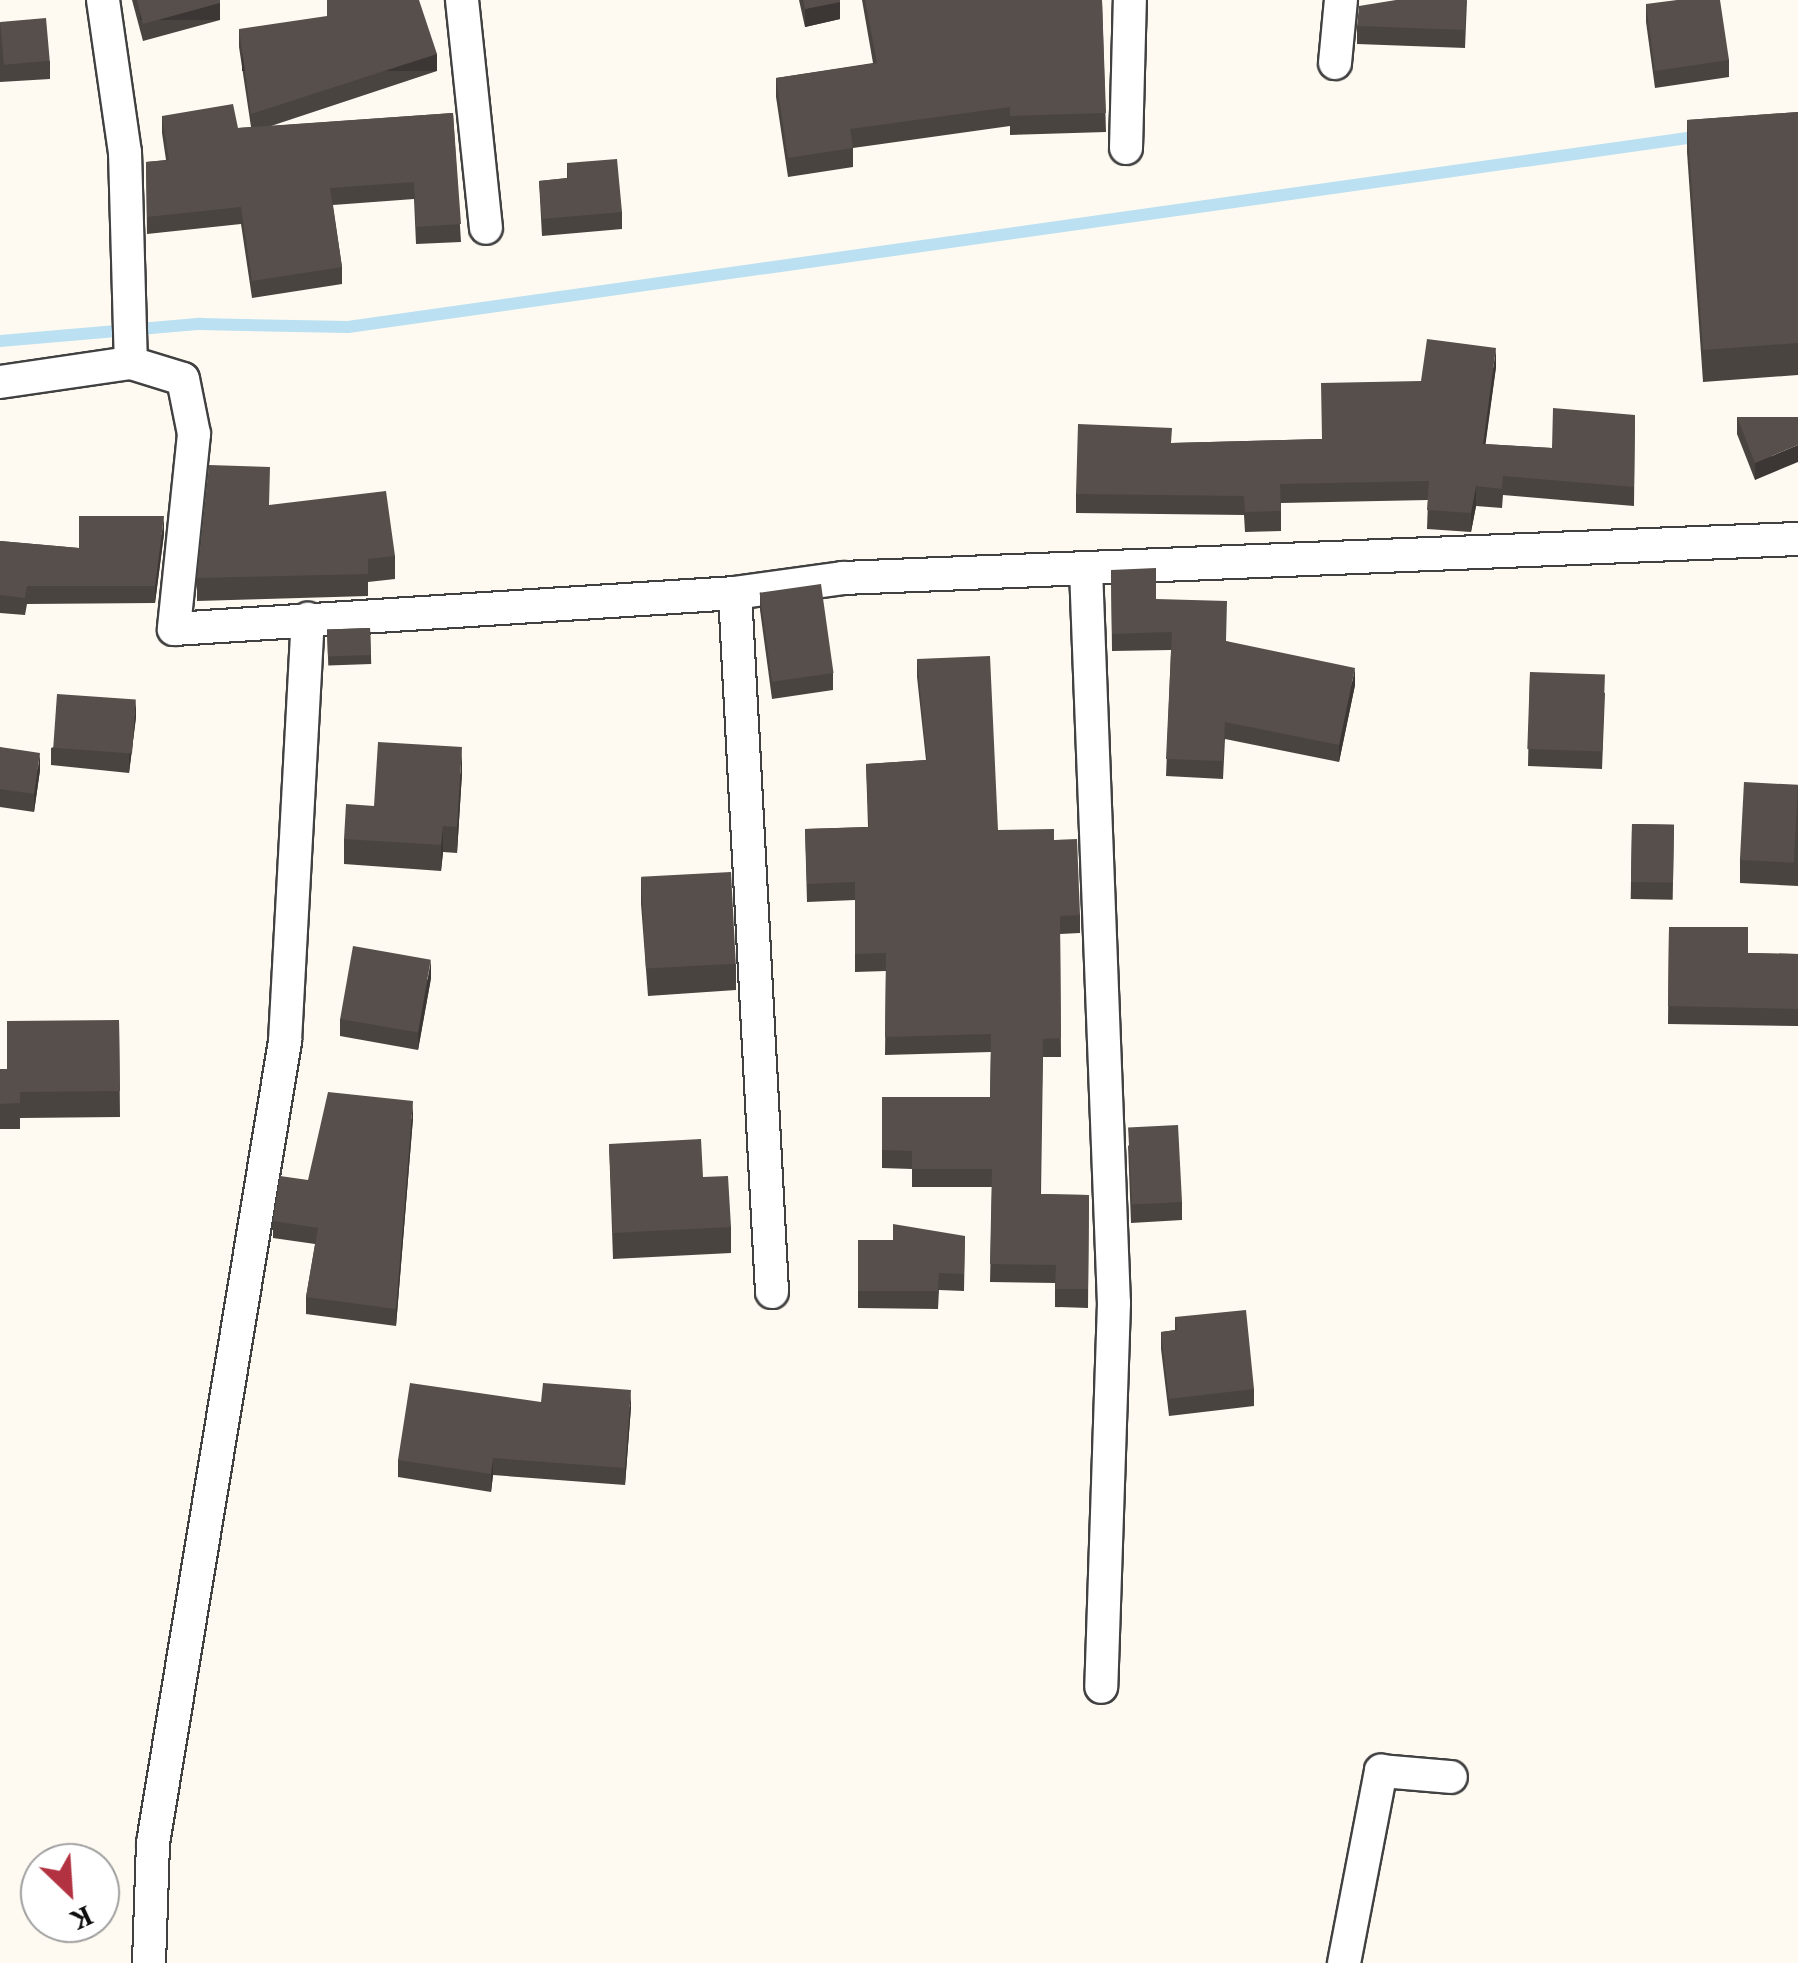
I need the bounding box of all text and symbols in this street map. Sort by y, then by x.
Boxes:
north arrow [20,1843,120,1943]
text: K [65,1898,99,1940]

